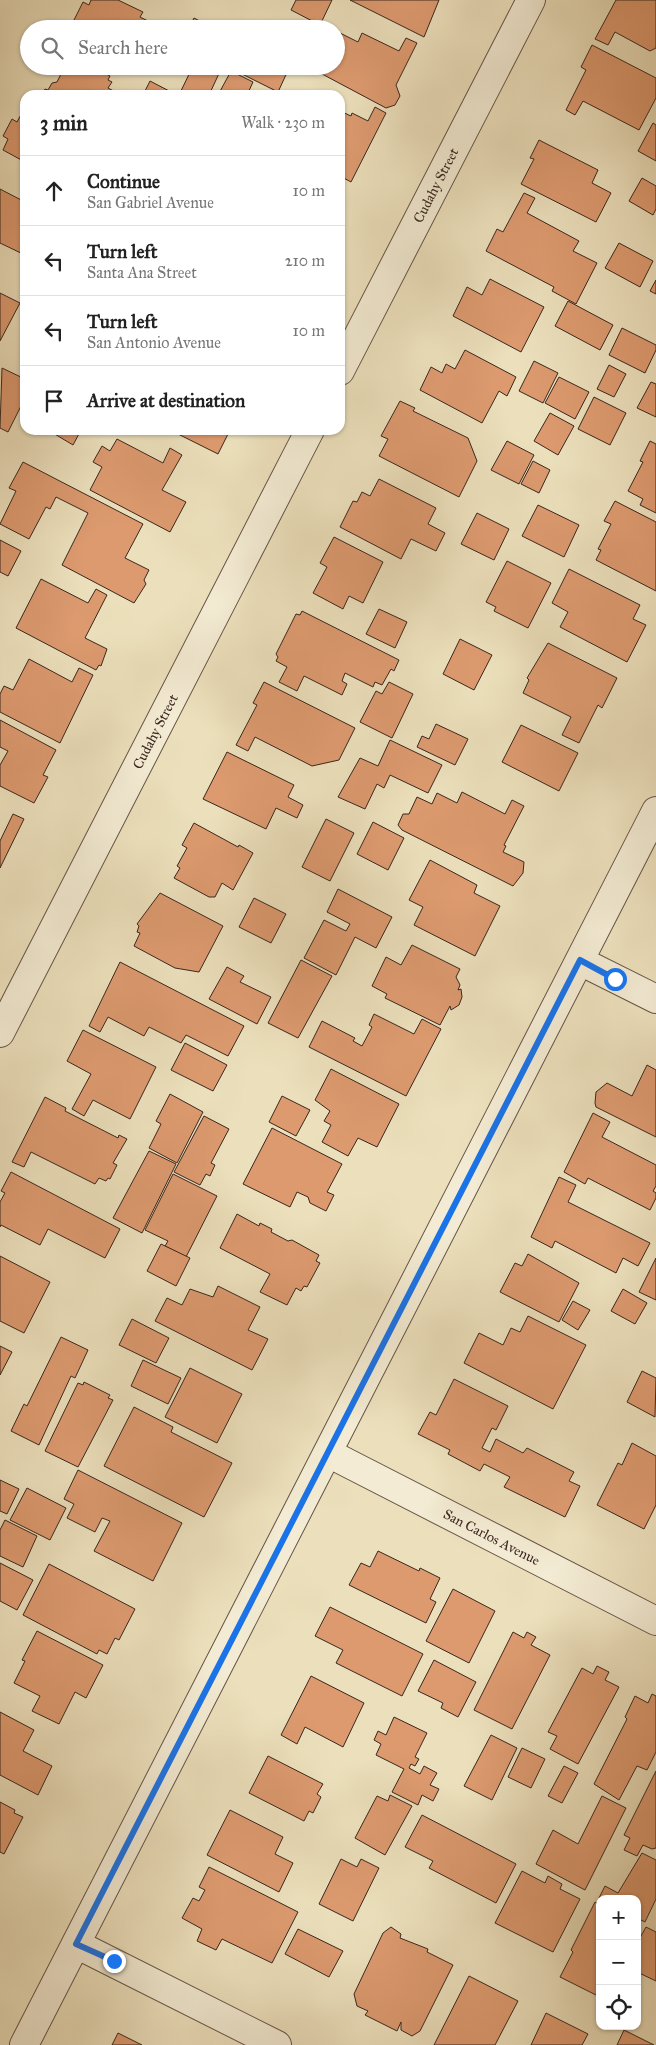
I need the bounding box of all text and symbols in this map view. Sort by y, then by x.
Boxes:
search box [20,20,345,75]
icon: search [38,34,66,62]
text: Search here [78,36,168,59]
text: 3 min [40,110,88,136]
text: Walk · 230 m [241,113,325,132]
street label: Cudahy Street [409,145,462,225]
text: Continue [87,170,160,193]
icon: ahead [40,177,68,205]
text: 10 m [293,181,325,200]
text: San Gabriel Avenue [87,193,214,212]
text: Turn left [87,240,157,263]
icon: left [40,247,68,275]
text: 210 m [285,251,325,270]
text: Santa Ana Street [87,263,197,282]
text: Turn left [87,310,157,333]
icon: left [40,317,68,345]
text: 10 m [293,321,325,340]
text: San Antonio Avenue [87,333,221,352]
icon: arrive [40,387,68,415]
text: Arrive at destination [87,389,245,412]
street label: Cudahy Street [129,691,181,772]
route start [604,968,627,991]
street label: San Carlos Avenue [441,1505,543,1569]
map controls [596,1895,641,2030]
button: + [596,1895,641,1940]
button: − [596,1940,641,1985]
route end [103,1950,126,1973]
button: locate [596,1985,641,2030]

